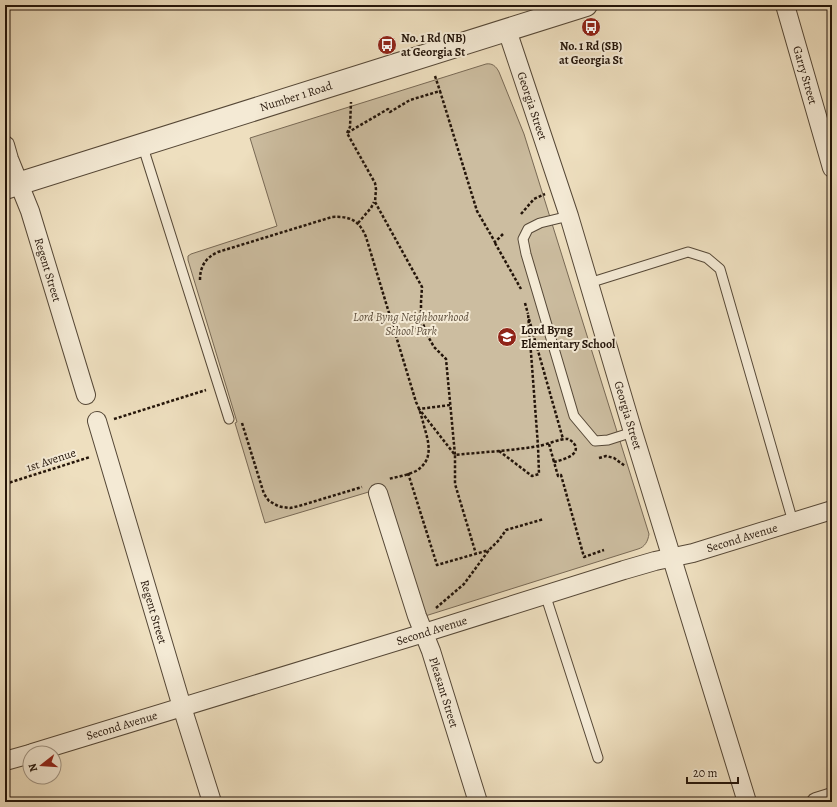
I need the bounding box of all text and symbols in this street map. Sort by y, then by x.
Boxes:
bus stop icon: No. 1 Rd (SB) at Georgia St [580,16,602,38]
place label: No. 1 Rd (NB) at Georgia St [401,30,466,60]
bus stop icon: No. 1 Rd (NB) at Georgia St [376,34,398,56]
place label: No. 1 Rd (SB) at Georgia St [559,38,623,68]
street label: Garry Street [789,44,821,106]
street label: Georgia Street [514,70,551,142]
street label: Number 1 Road [258,77,335,115]
street label: Regent Street [31,236,65,304]
park label: Lord Byng Neighbourhood School Park [353,309,469,339]
place label: Lord Byng Elementary School [521,322,616,352]
school or university icon: Lord Byng Elementary School [496,326,518,348]
street label: Georgia Street [610,379,646,452]
street label: 1st Avenue [24,445,78,475]
street label: Second Avenue [704,519,779,556]
street label: Regent Street [137,578,171,646]
street label: Second Avenue [394,612,469,649]
street label: Pleasant Street [425,655,462,730]
street label: Second Avenue [84,707,159,744]
north arrow [22,745,62,785]
scale bar [687,759,738,785]
text: N [25,762,41,774]
text: 20 m [693,765,717,781]

